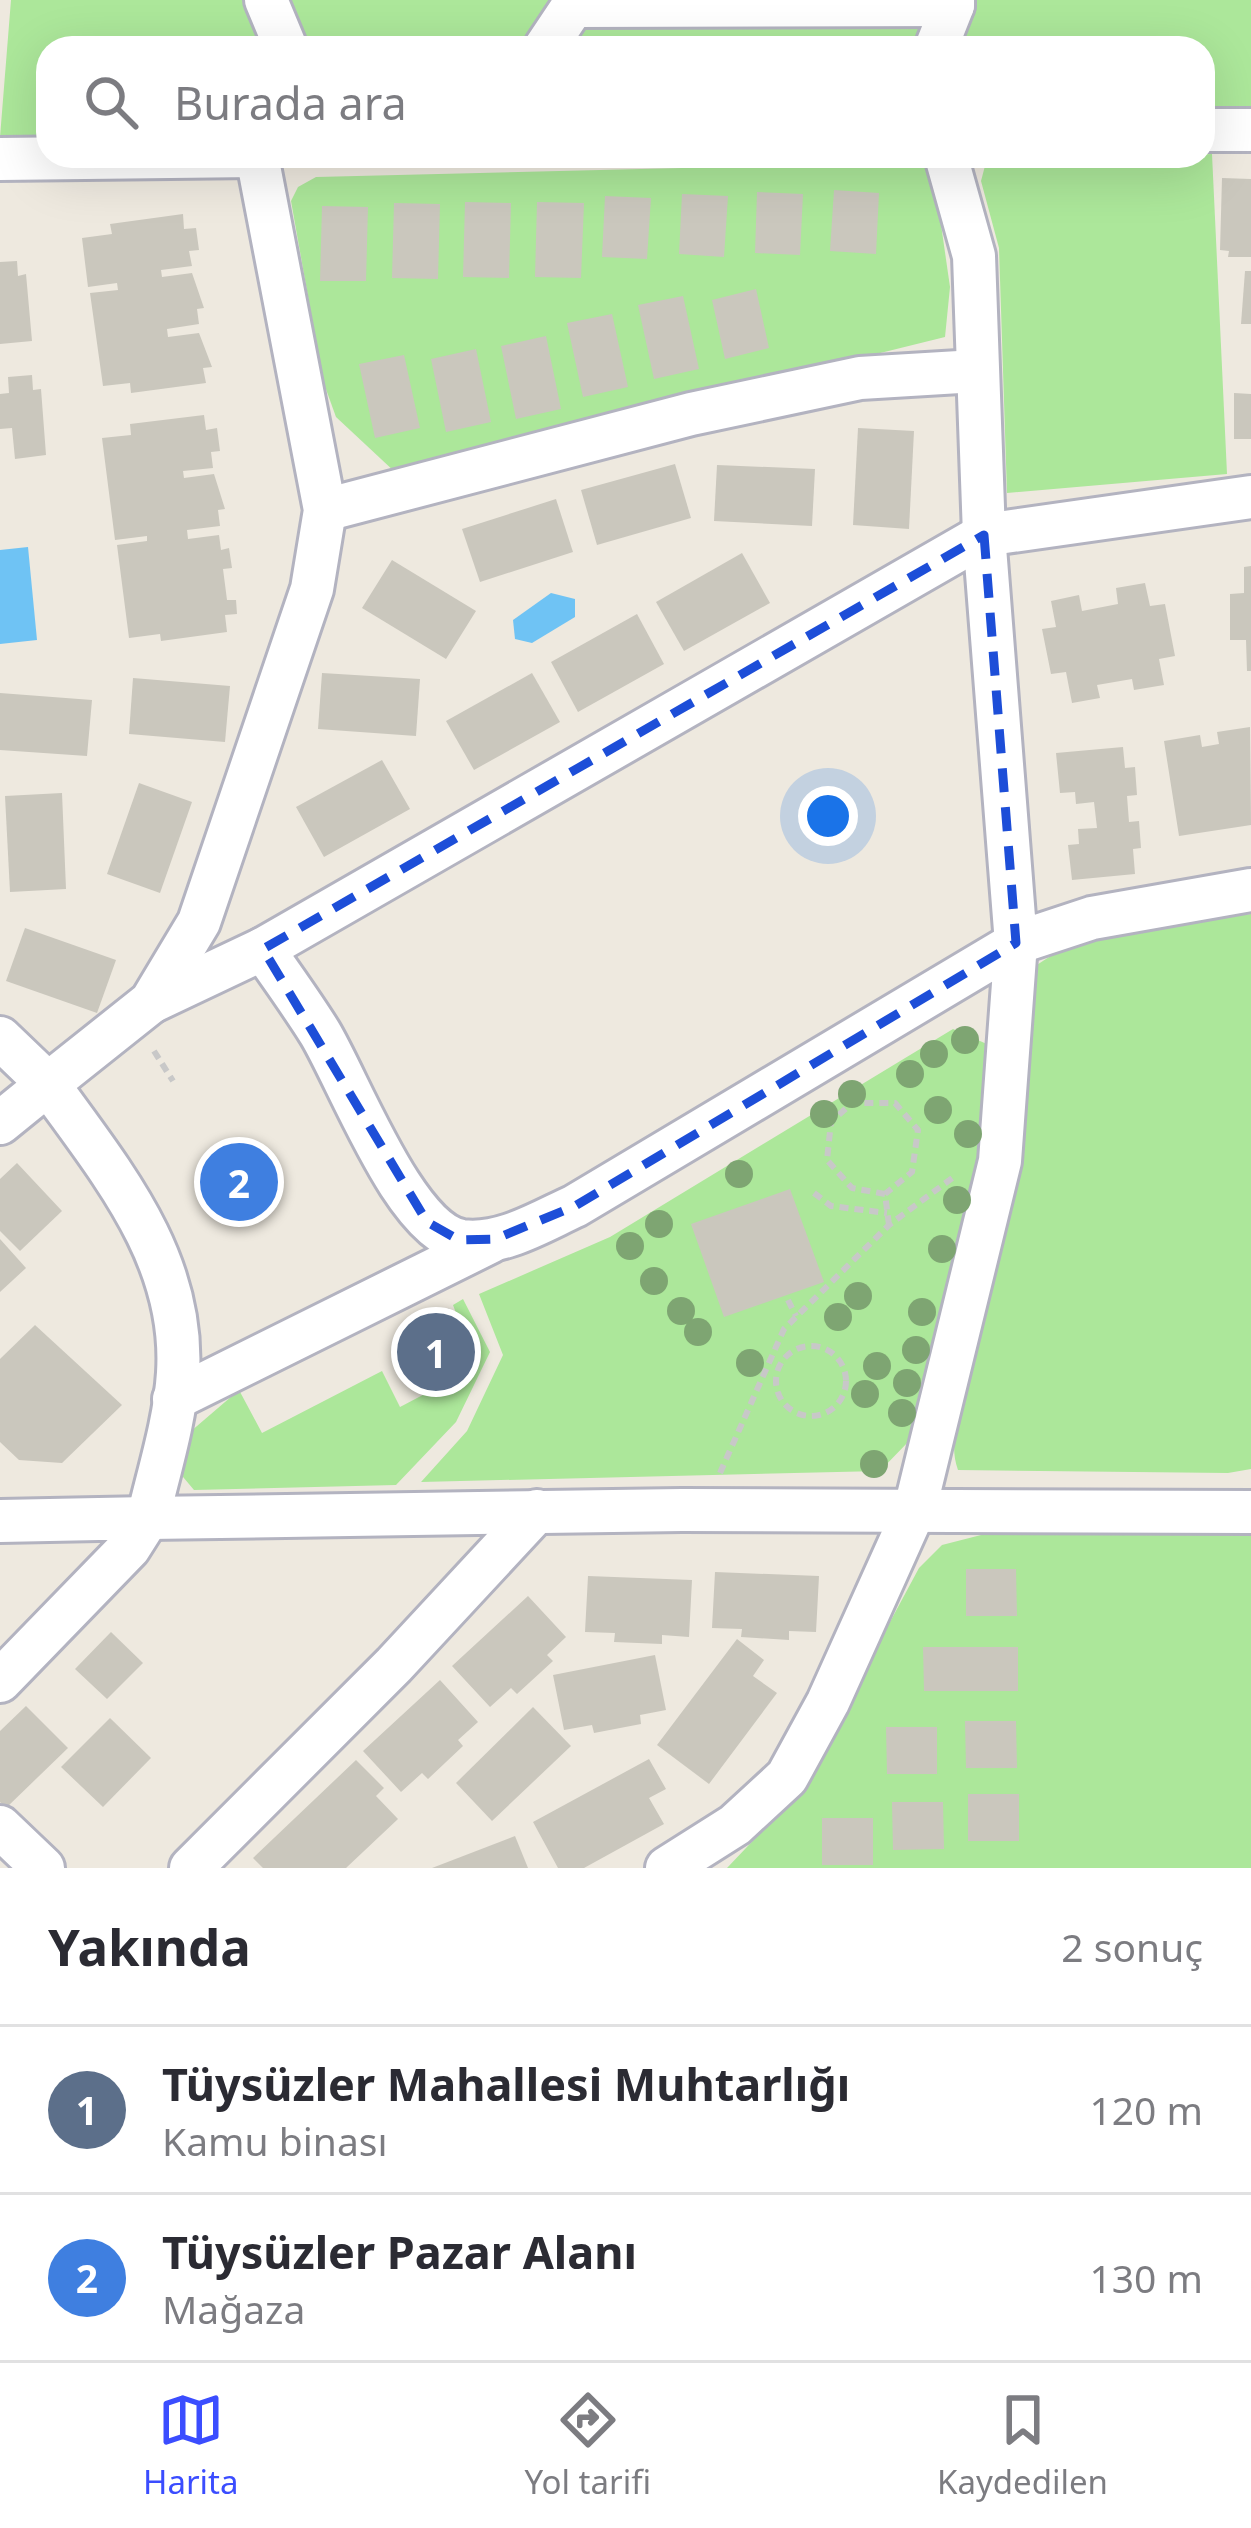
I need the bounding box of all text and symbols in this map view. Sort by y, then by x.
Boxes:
search box [36,36,1215,168]
icon: search [78,69,144,135]
text: Burada ara [174,72,407,133]
your location [798,786,858,846]
pin: 2 [200,1137,278,1227]
pin: 1 [397,1307,475,1397]
text: Yakında [48,1911,251,1981]
text: 2 sonuç [1061,1920,1203,1973]
text: Tüysüzler Mahallesi Muhtarlığı [162,2053,850,2114]
text: 1 [76,2083,98,2136]
text: 120 m [1089,2083,1203,2136]
text: Kamu binası [162,2114,388,2167]
text: Tüysüzler Pazar Alanı [162,2221,637,2282]
text: 2 [76,2251,98,2304]
text: 130 m [1089,2251,1203,2304]
text: Mağaza [162,2282,305,2335]
tab: Harita [143,2387,239,2504]
tab: Yol tarifi [525,2387,651,2504]
tab: Kaydedilen [937,2387,1108,2504]

